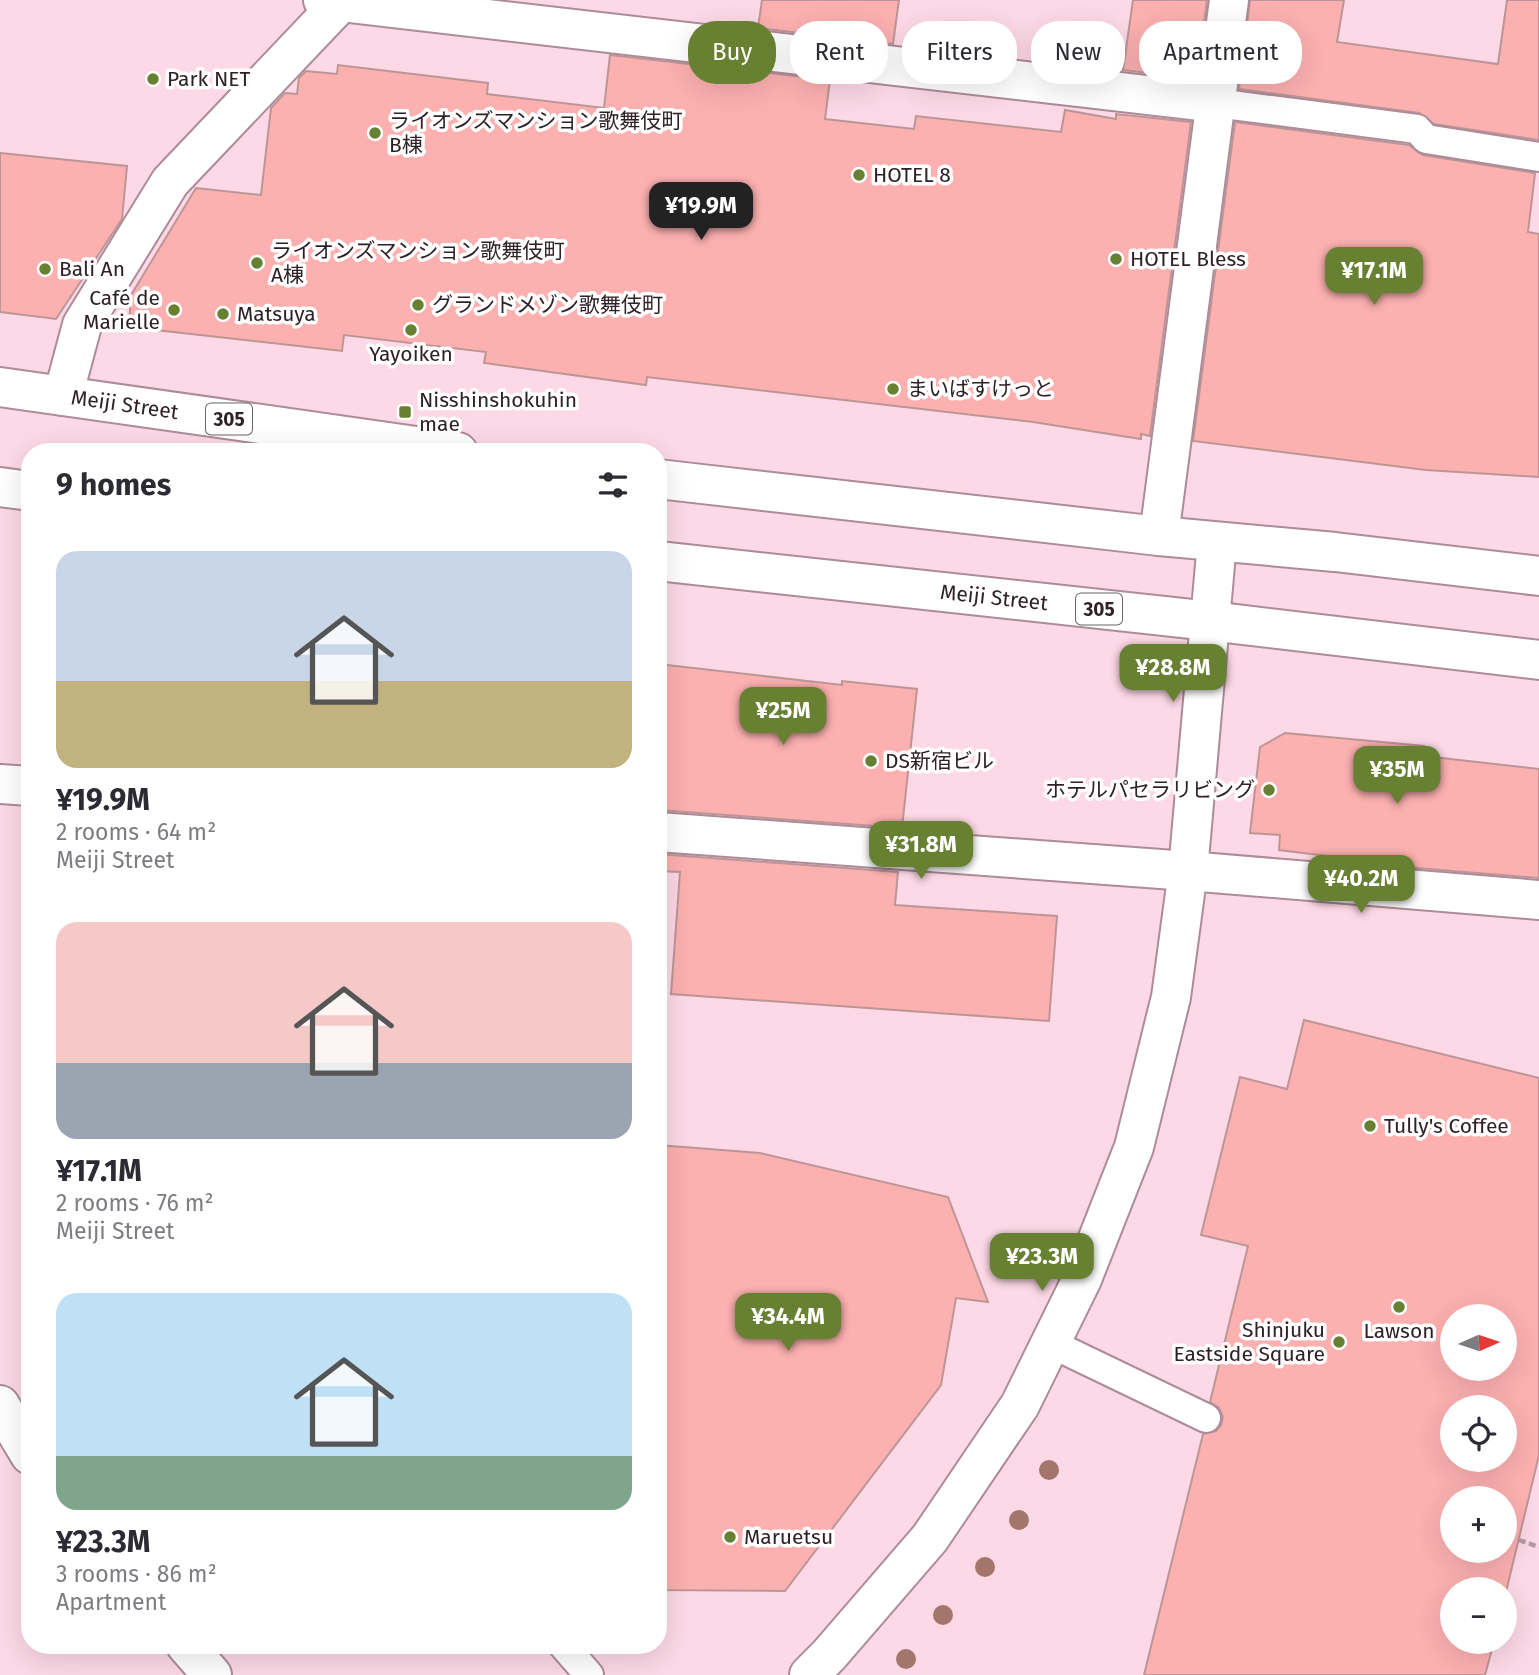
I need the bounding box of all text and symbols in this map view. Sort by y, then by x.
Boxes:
chip: Buy [688,21,776,84]
chip: Rent [790,21,888,84]
chip: Filters [902,21,1017,84]
chip: New [1031,21,1125,84]
chip: Apartment [1139,21,1302,84]
place label: Park NET [167,66,250,92]
marker: Park NET [145,71,161,87]
place label: ライオンズマンション歌舞伎町 B棟 [389,108,683,158]
marker: ライオンズマンション歌舞伎町 B棟 [367,125,383,141]
place label: HOTEL 8 [873,162,951,188]
marker: HOTEL 8 [851,167,867,183]
pin: ¥19.9M [644,182,758,242]
text: ¥19.9M [665,191,737,219]
place label: ライオンズマンション歌舞伎町 A棟 [271,238,565,288]
place label: HOTEL Bless [1130,246,1246,272]
pin: ¥17.1M [1317,247,1431,307]
marker: HOTEL Bless [1108,251,1124,267]
marker: ライオンズマンション歌舞伎町 A棟 [249,255,265,271]
place label: Bali An [59,256,125,282]
text: ¥17.1M [1341,256,1407,284]
marker: Bali An [37,261,53,277]
place label: Café de Marielle [83,285,160,335]
place label: グランドメゾン歌舞伎町 [432,292,663,318]
marker: グランドメゾン歌舞伎町 [410,297,426,313]
place label: Matsuya [237,301,316,327]
marker: Café de Marielle [166,302,182,318]
marker: Matsuya [215,306,231,322]
marker: Yayoiken [403,322,419,338]
place label: Yayoiken [369,341,453,367]
place label: まいばすけっと [907,376,1054,402]
marker: まいばすけっと [885,381,901,397]
street label: Meiji Street [69,384,181,425]
place label: Nisshinshokuhin mae [419,387,577,437]
road number: 305 [206,404,252,434]
marker: Nisshinshokuhin mae [397,404,413,420]
icon: filters [594,466,632,504]
text: 9 homes [56,467,171,503]
street label: Meiji Street [939,579,1050,616]
road number: 305 [1076,594,1122,624]
icon: home [281,597,407,723]
pin: ¥28.8M [1116,644,1230,704]
text: ¥28.8M [1136,653,1210,681]
pin: ¥25M [742,688,824,747]
text: ¥25M [755,696,811,724]
pin: ¥35M [1356,746,1438,806]
place label: DS新宿ビル [885,748,994,774]
marker: DS新宿ビル [863,753,879,769]
text: ¥35M [1369,755,1425,783]
place label: ホテルパセラリビング [1045,777,1255,803]
text: ¥19.9M [56,782,150,818]
marker: ホテルパセラリビング [1261,782,1277,798]
text: 2 rooms · 64 m² [56,818,216,846]
pin: ¥31.8M [864,822,978,881]
text: ¥31.8M [885,830,957,858]
text: Meiji Street [56,846,174,874]
pin: ¥40.2M [1304,856,1418,915]
text: ¥40.2M [1324,864,1398,892]
icon: home [281,968,407,1094]
place label: Tully's Coffee [1384,1113,1509,1139]
marker: Tully's Coffee [1362,1118,1378,1134]
text: ¥17.1M [56,1153,142,1189]
text: 2 rooms · 76 m² [56,1189,214,1217]
text: Meiji Street [56,1217,174,1245]
pin: ¥23.3M [985,1234,1099,1293]
text: ¥23.3M [1006,1242,1078,1270]
pin: ¥34.4M [731,1294,845,1353]
marker: Lawson [1391,1299,1407,1315]
text: ¥34.4M [751,1302,825,1330]
north arrow [1440,1304,1517,1381]
map controls [1440,1304,1517,1654]
place label: Shinjuku Eastside Square [1174,1317,1325,1367]
place label: Lawson [1363,1318,1435,1344]
marker: Shinjuku Eastside Square [1331,1334,1347,1350]
icon: home [281,1339,407,1465]
button: locate [1440,1395,1517,1472]
button: + [1440,1486,1517,1563]
text: ¥23.3M [56,1524,150,1560]
place label: Maruetsu [744,1524,833,1550]
marker: Maruetsu [722,1529,738,1545]
text: 3 rooms · 86 m² [56,1560,217,1588]
button: − [1440,1577,1517,1654]
text: Apartment [56,1588,166,1616]

